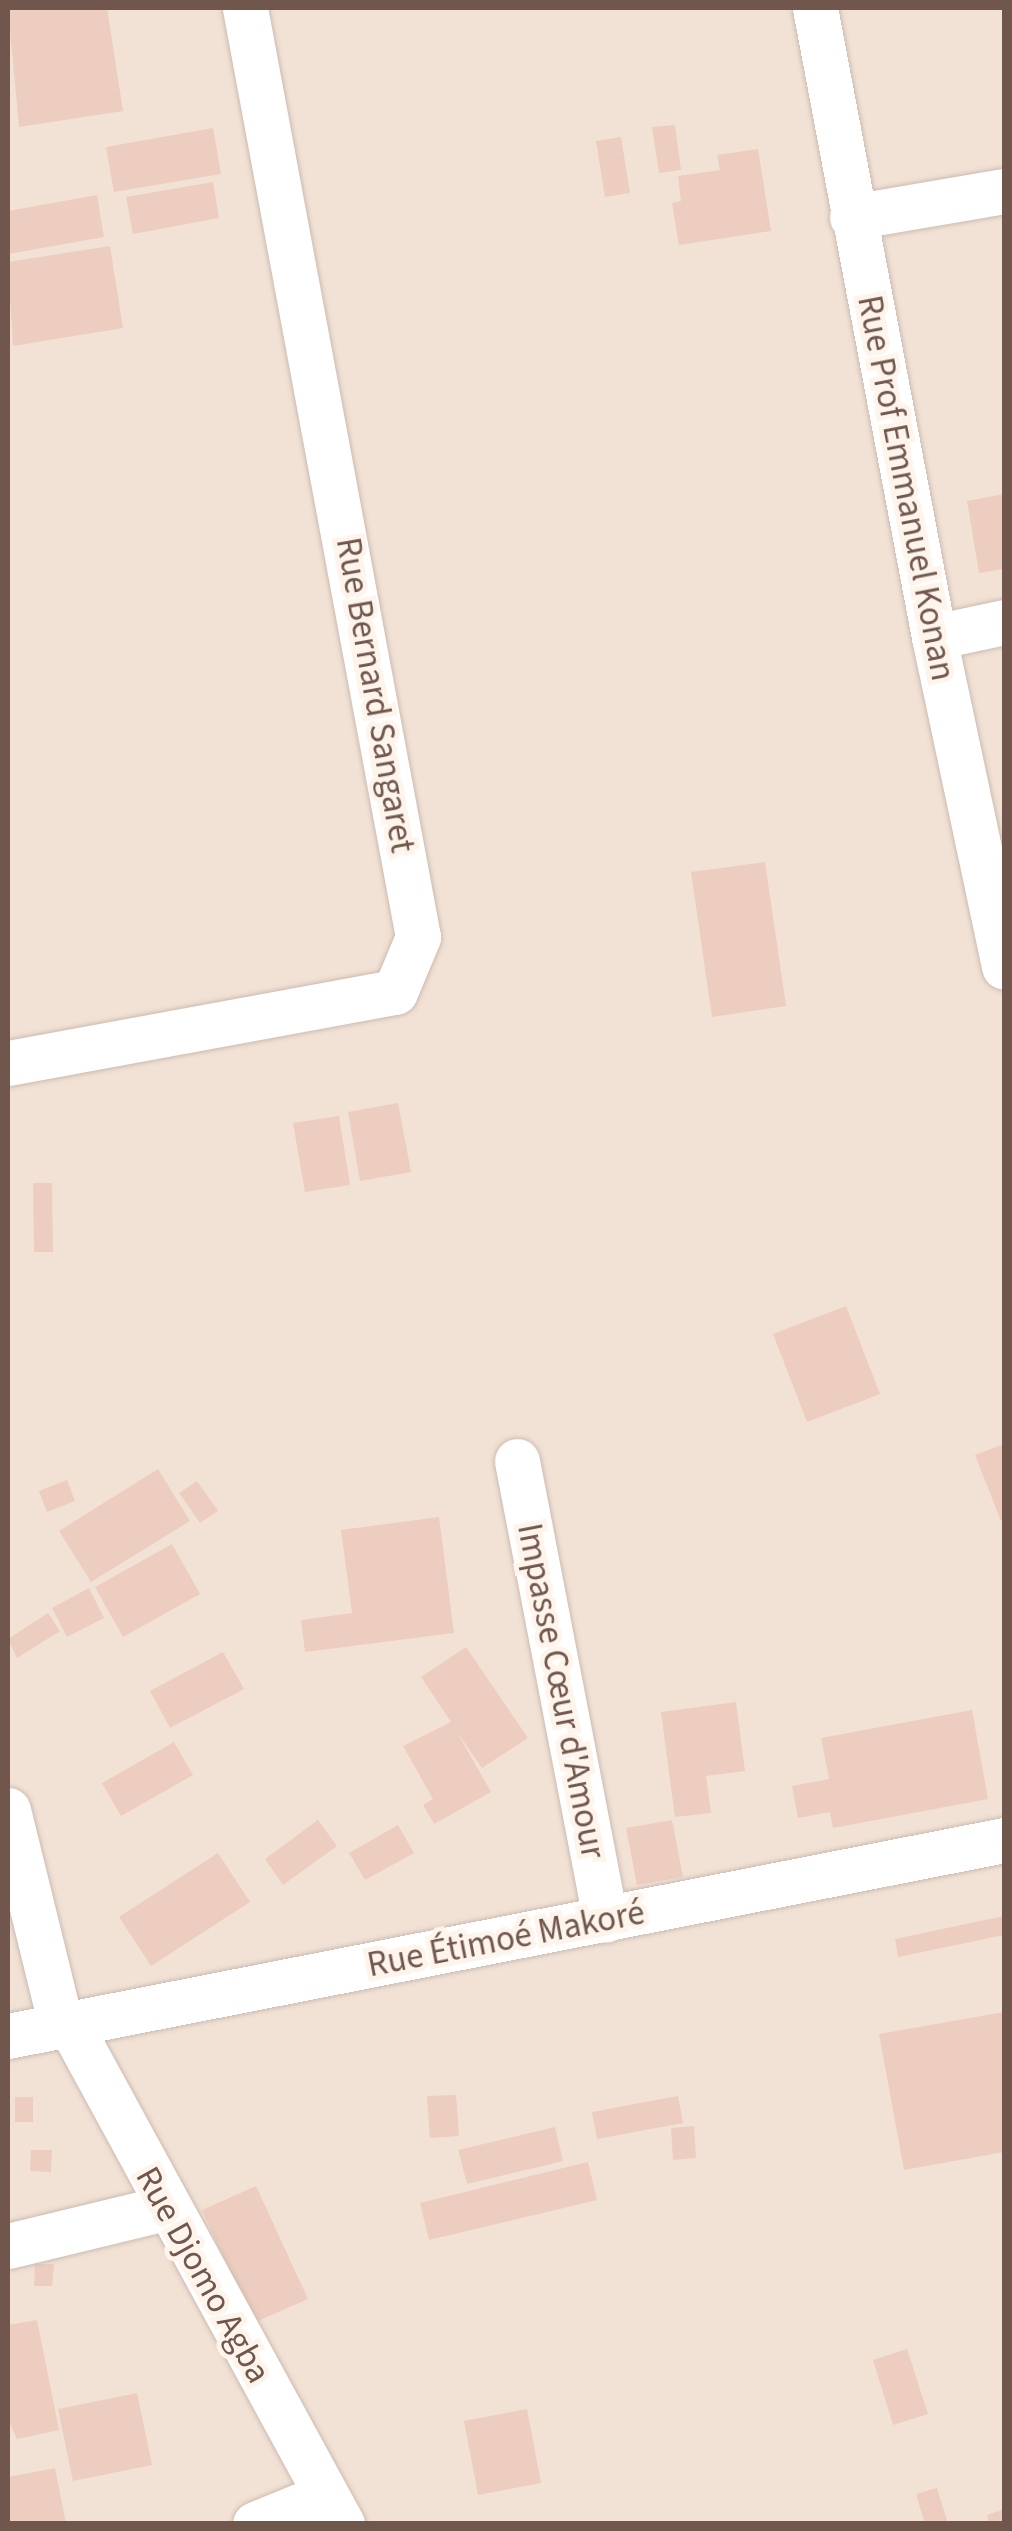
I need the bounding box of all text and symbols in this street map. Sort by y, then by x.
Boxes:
street label: Rue Prof Emmanuel Konan [848,292,964,684]
street label: Rue Bernard Sangaret [327,534,423,856]
street label: Impasse Cœur d'Amour [508,1520,614,1862]
street label: Rue Étimoé Makoré [364,1892,648,1986]
street label: Rue Djomo Agba [126,2160,280,2390]

